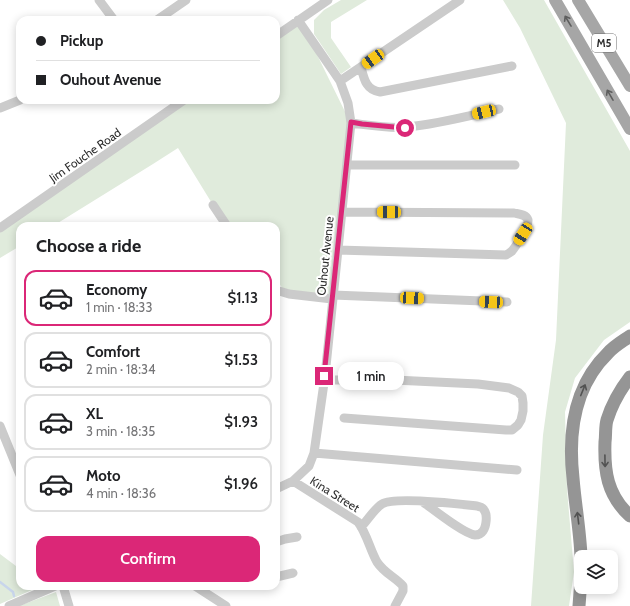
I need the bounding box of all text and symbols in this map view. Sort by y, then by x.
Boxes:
one-way arrow [563,15,571,27]
text: Pickup [60,32,103,50]
road number: M5 [592,34,616,52]
car [360,47,386,71]
text: Ouhout Avenue [60,71,161,89]
one-way arrow [606,89,614,101]
car [471,103,497,121]
route start [396,119,414,137]
street label: Jim Fouche Road [45,125,124,186]
car [377,206,401,218]
street label: Ouhout Avenue [313,216,337,296]
car [511,221,535,247]
text: Choose a ride [36,235,141,257]
icon: car [38,280,74,316]
text: Economy [86,281,147,299]
text: $1.13 [228,289,258,307]
car [400,291,424,305]
car [479,295,503,309]
text: 1 min · 18:33 [86,299,152,315]
icon: car [38,342,74,378]
text: Comfort [86,343,140,361]
text: $1.53 [225,351,258,369]
text: 2 min · 18:34 [86,361,155,377]
callout: 1 min [338,362,404,390]
route end [315,367,333,385]
text: 1 min [356,368,386,384]
one-way arrow [579,384,587,396]
icon: car [38,404,74,440]
text: XL [86,405,103,423]
text: $1.93 [224,413,258,431]
text: 3 min · 18:35 [86,423,155,439]
one-way arrow [601,454,609,467]
icon: car [38,466,74,502]
text: Moto [86,467,120,485]
street label: Kina Street [307,473,363,515]
text: $1.96 [224,475,258,493]
text: 4 min · 18:36 [86,485,156,501]
one-way arrow [574,512,582,525]
button: Confirm [36,536,260,582]
map controls [574,550,618,594]
button: layers [574,550,618,594]

